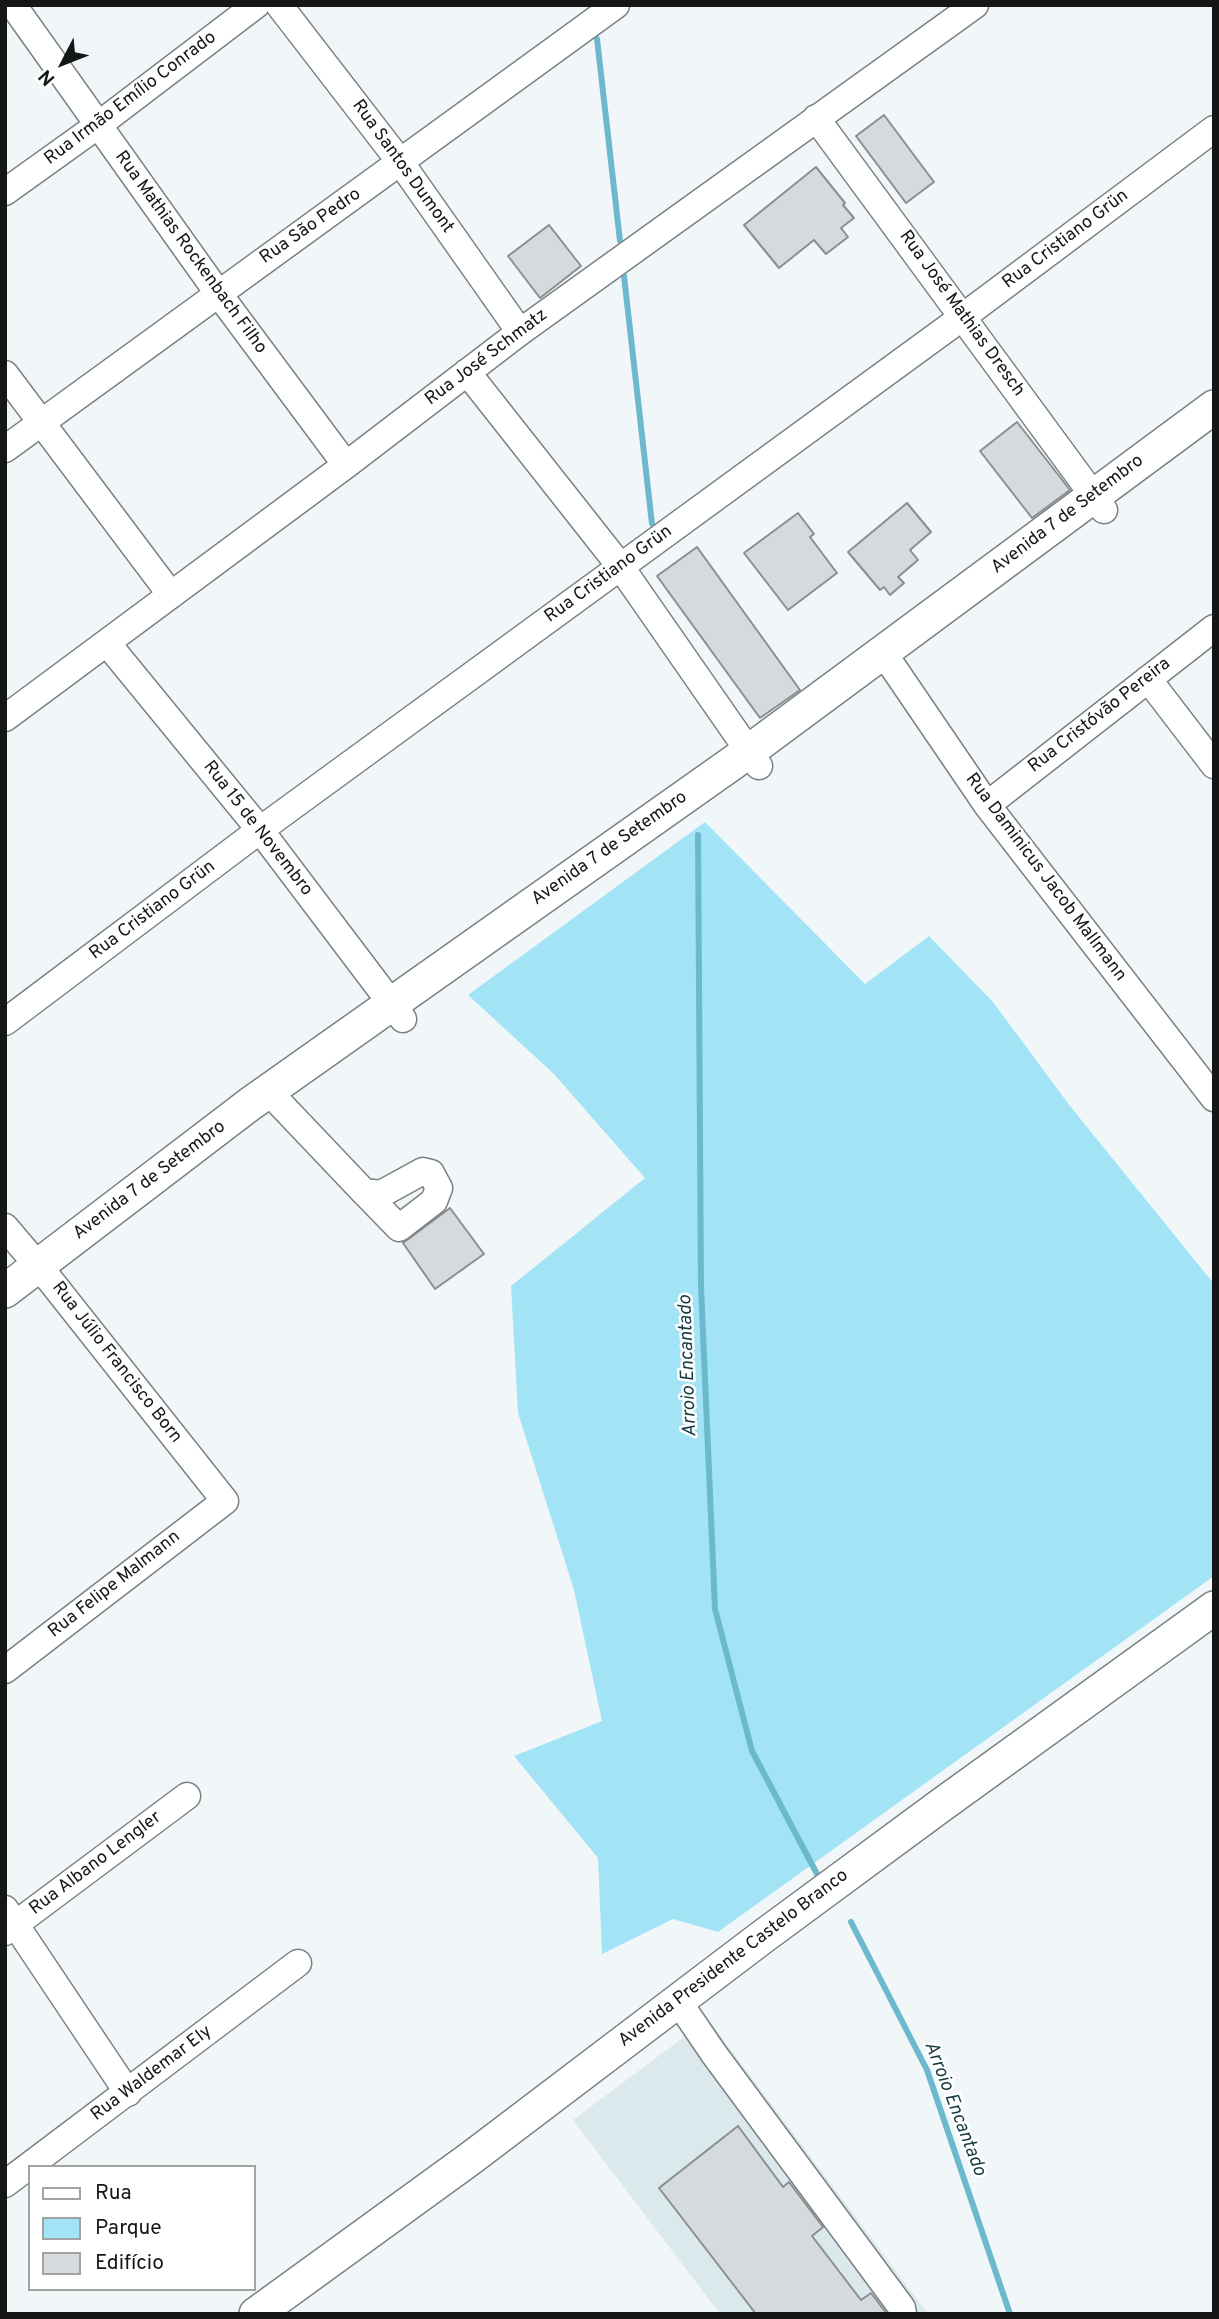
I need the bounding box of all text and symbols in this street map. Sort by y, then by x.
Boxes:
street label: Rua Irmão Emílio Conrado [41,27,221,171]
north arrow [28,28,98,98]
text: N [34,64,61,90]
street label: Rua Santos Dumont [346,96,458,238]
street label: Rua Mathias Rockenbach Filho [109,147,271,359]
street label: Rua São Pedro [256,184,366,270]
street label: Rua Cristiano Grün [999,186,1133,294]
street label: Rua José Mathias Dresch [894,227,1028,401]
street label: Rua José Schmatz [422,305,552,411]
street label: Avenida 7 de Setembro [988,451,1148,579]
street label: Rua Cristiano Grün [541,522,677,628]
street label: Rua Cristóvão Pereira [1025,654,1175,778]
street label: Rua 15 de Novembro [198,757,316,901]
street label: Rua Daminicus Jacob Mallmann [960,770,1130,986]
street label: Avenida 7 de Setembro [528,787,692,911]
street label: Rua Cristiano Grün [86,857,220,965]
street label: Avenida 7 de Setembro [70,1117,230,1245]
street label: Rua Júlio Francisco Born [46,1278,186,1448]
water label: Arroio Encantado [675,1295,703,1437]
street label: Rua Felipe Malmann [45,1527,185,1643]
street label: Rua Albano Lengler [26,1807,166,1921]
street label: Avenida Presidente Castelo Branco [615,1866,853,2052]
street label: Rua Waldemar Ely [87,2022,217,2126]
water label: Arroio Encantado [918,2039,990,2179]
legend [28,2165,256,2291]
text: Rua [95,2180,132,2207]
text: Parque [95,2215,162,2242]
text: Edifício [95,2250,164,2277]

